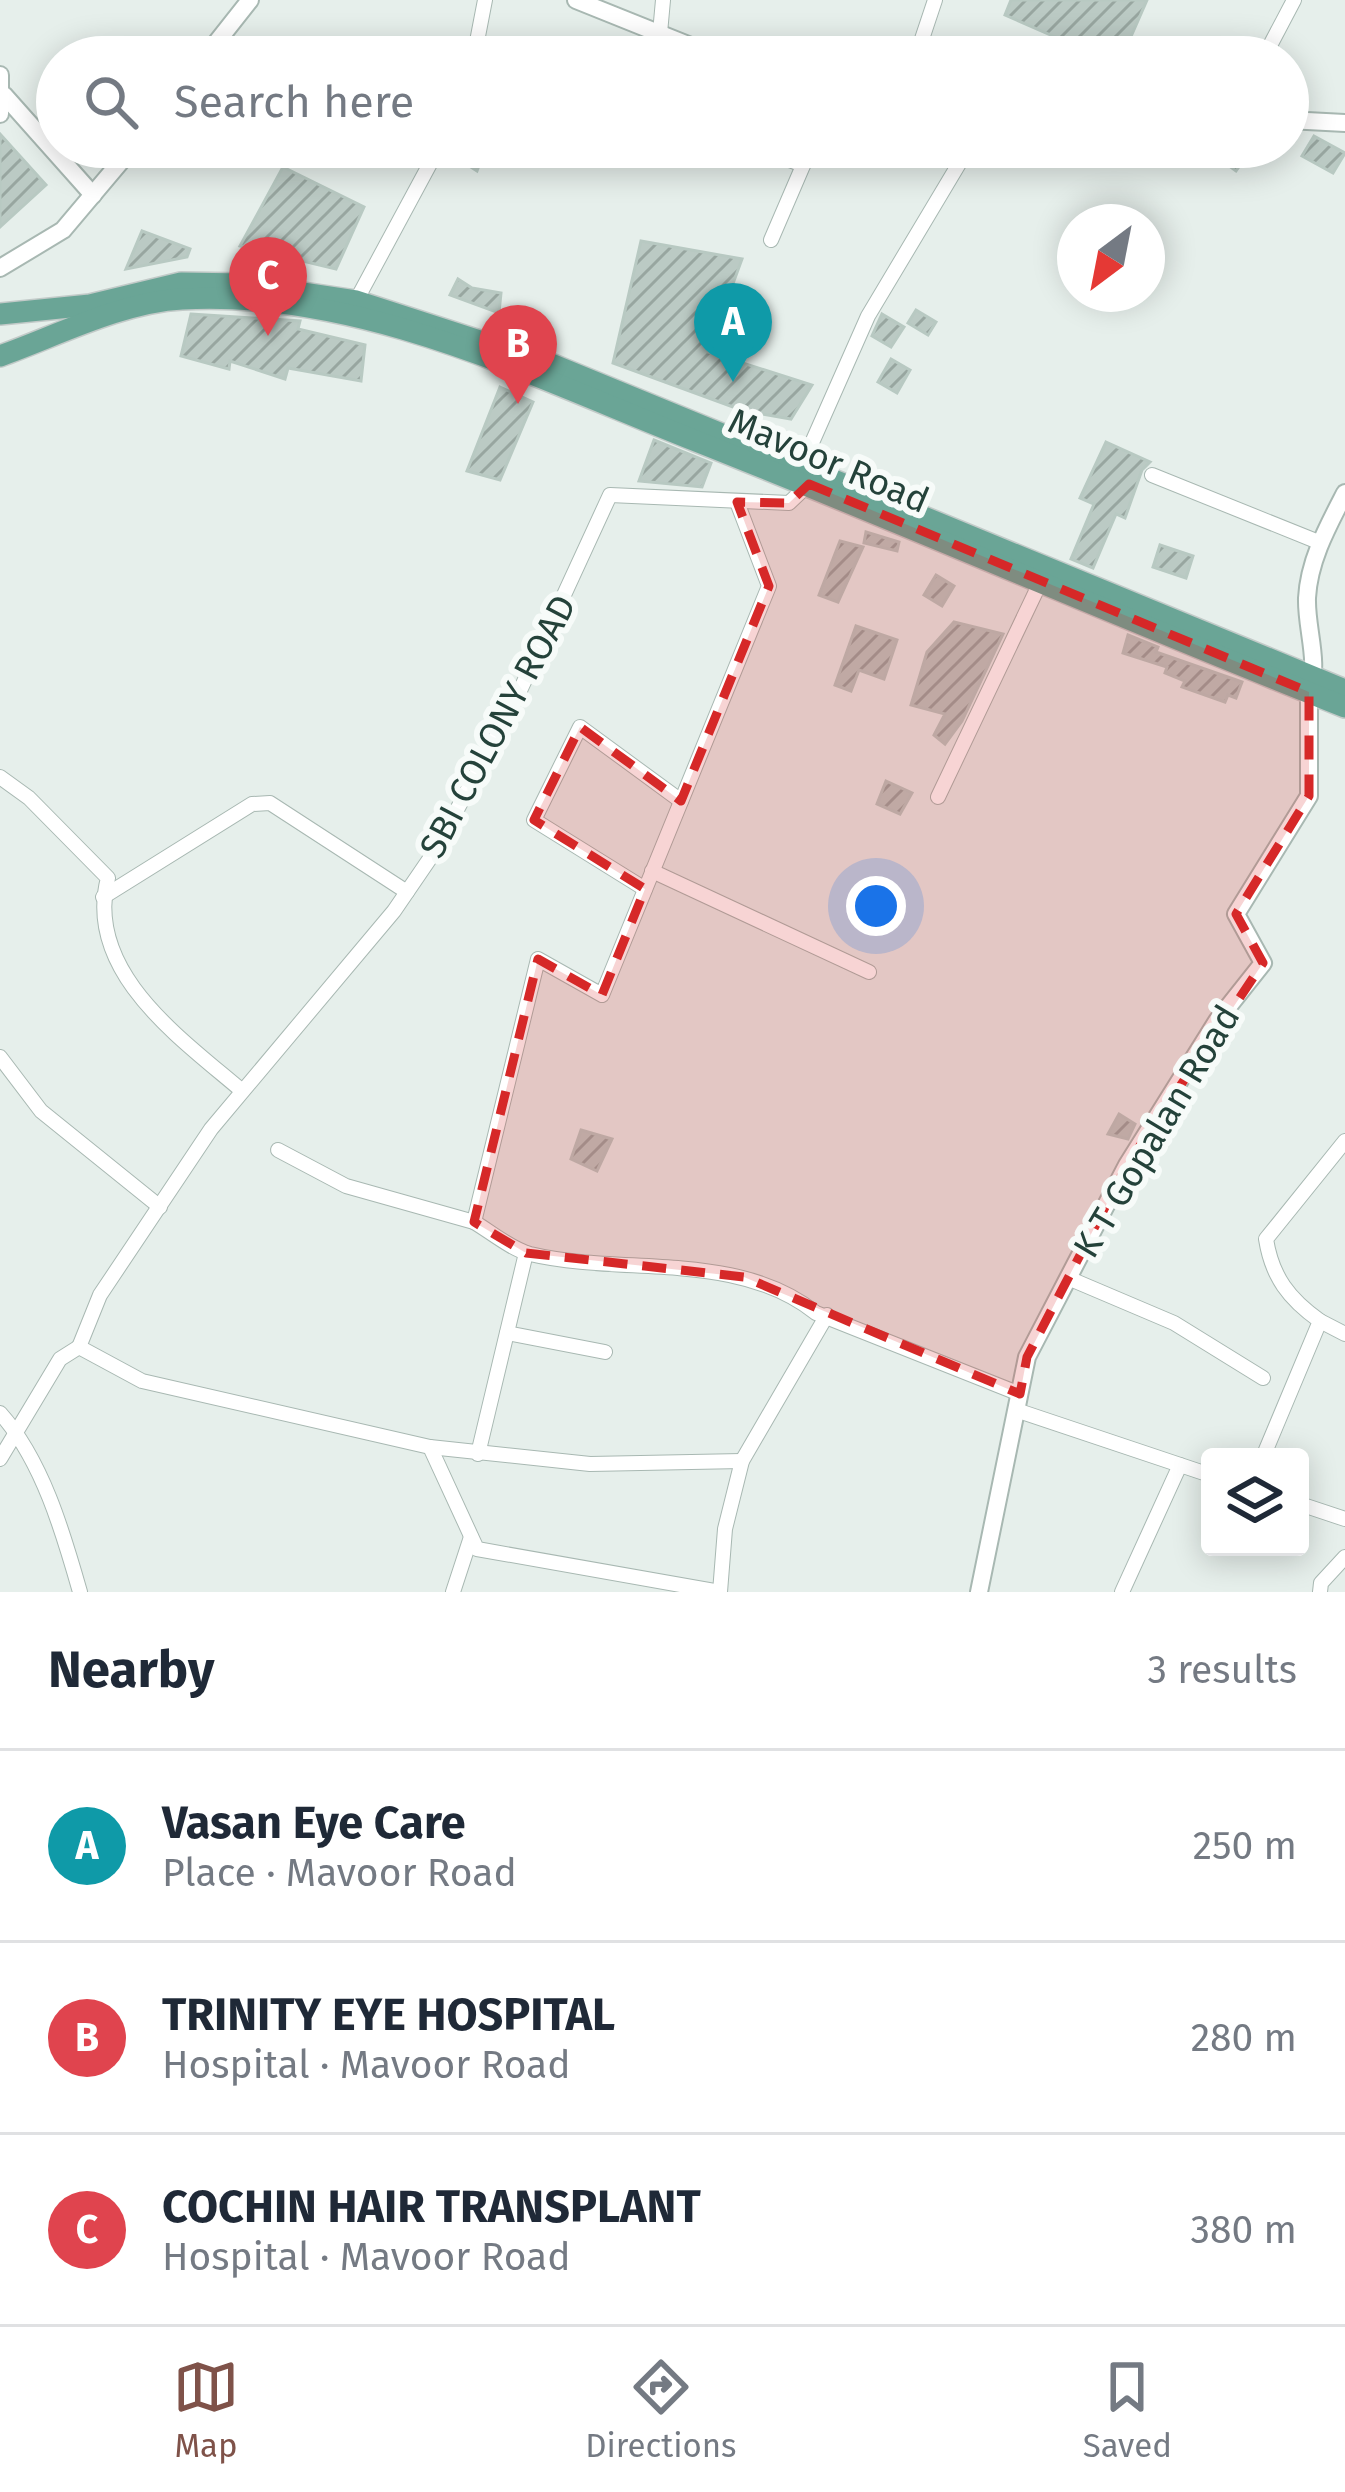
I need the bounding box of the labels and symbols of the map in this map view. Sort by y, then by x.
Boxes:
north arrow [1057,204,1165,312]
pin: C [229,237,307,336]
pin: A [694,283,772,382]
pin: B [479,305,557,404]
street label: Mavoor Road [722,399,935,523]
street label: SBI COLONY ROAD [410,588,586,865]
your location [846,876,906,936]
street label: K T Gopalan Road [1064,997,1249,1266]

